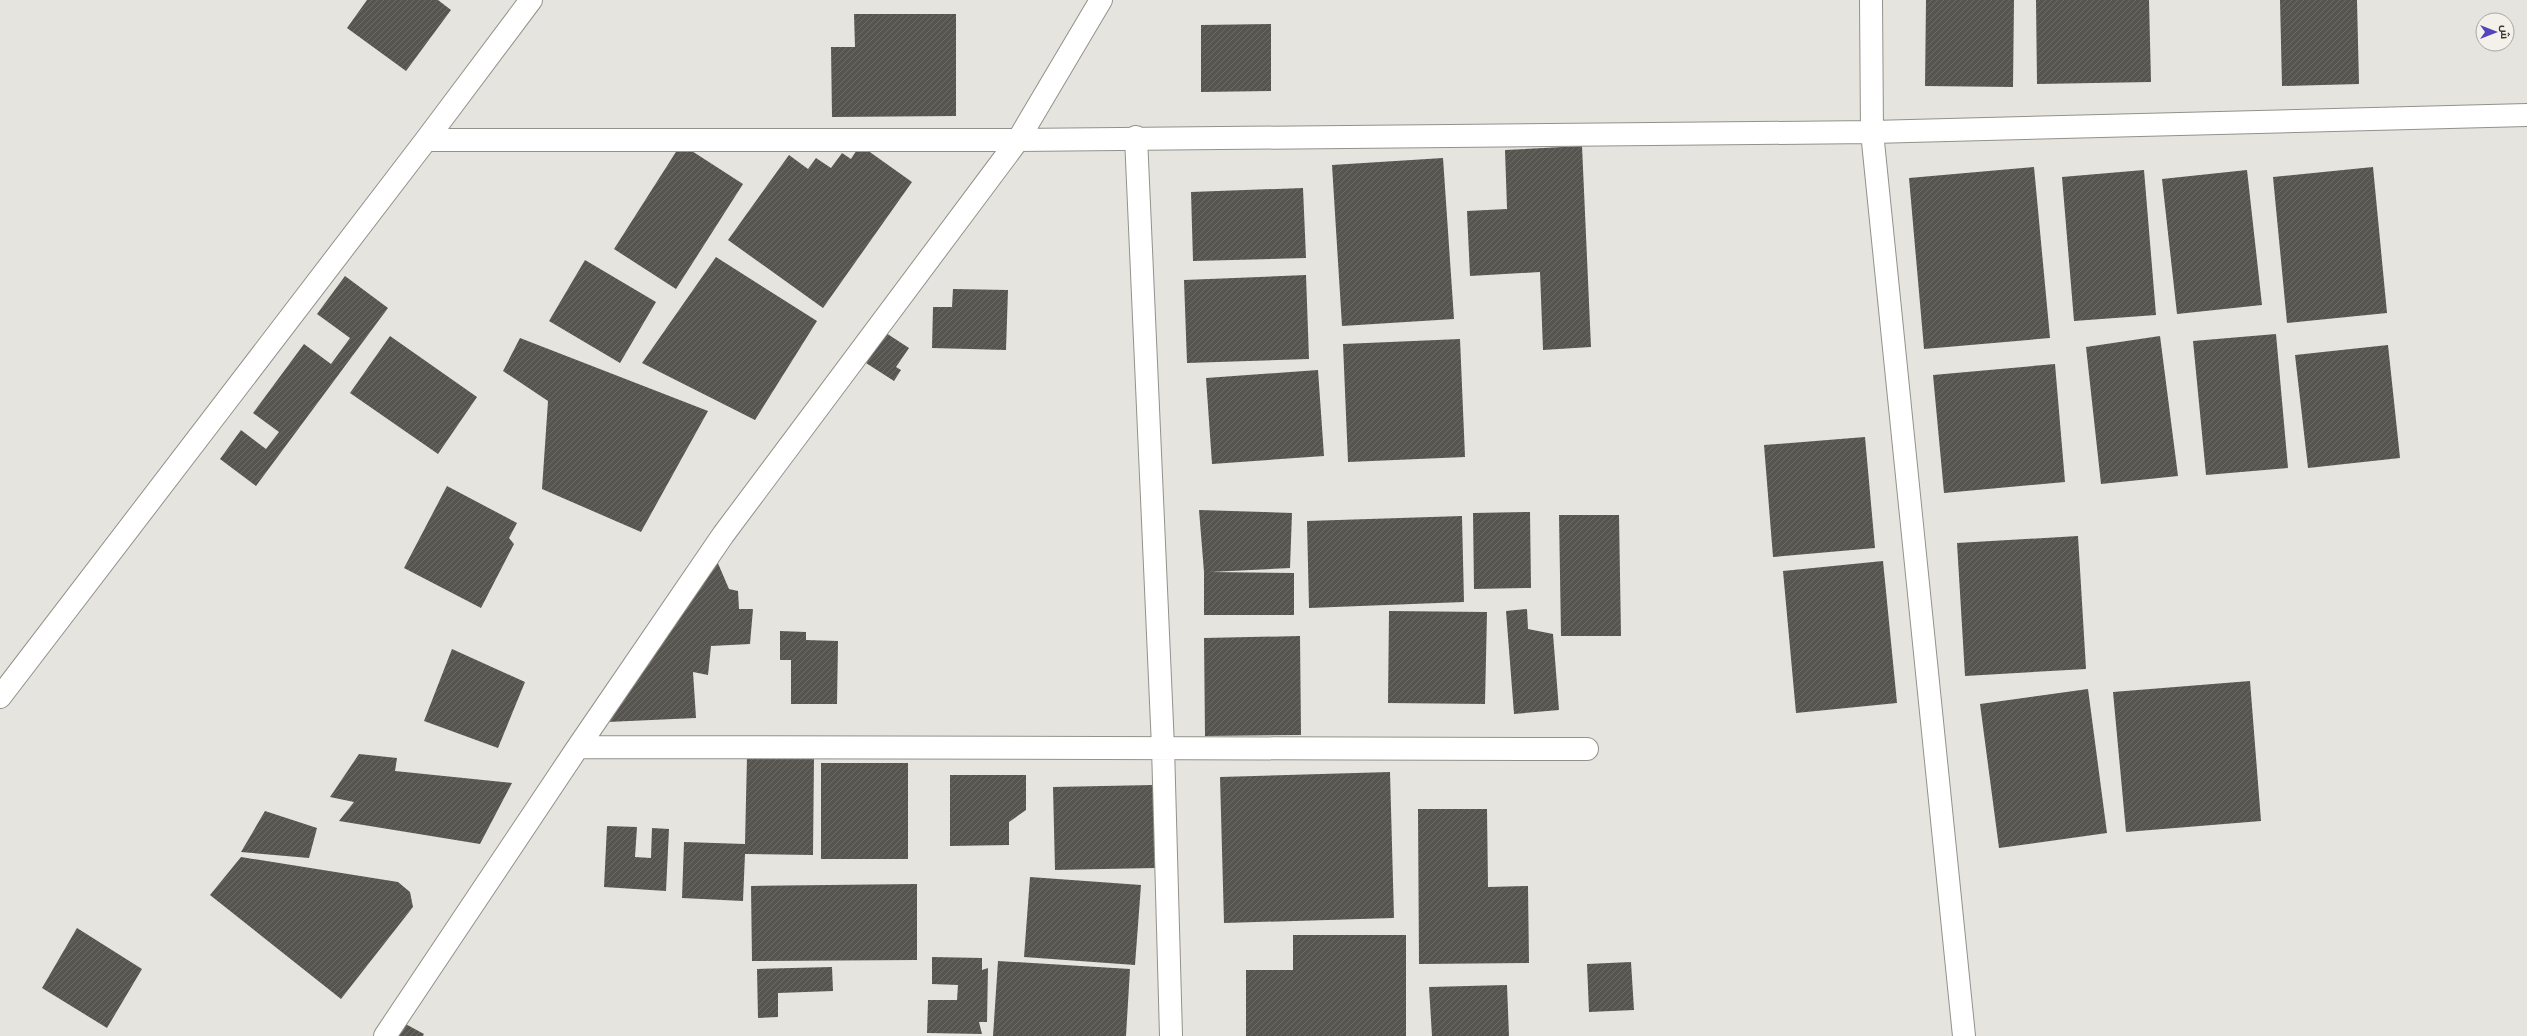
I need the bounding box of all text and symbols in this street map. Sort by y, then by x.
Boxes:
north arrow [2475,12,2515,52]
text: ش [2498,25,2511,39]

